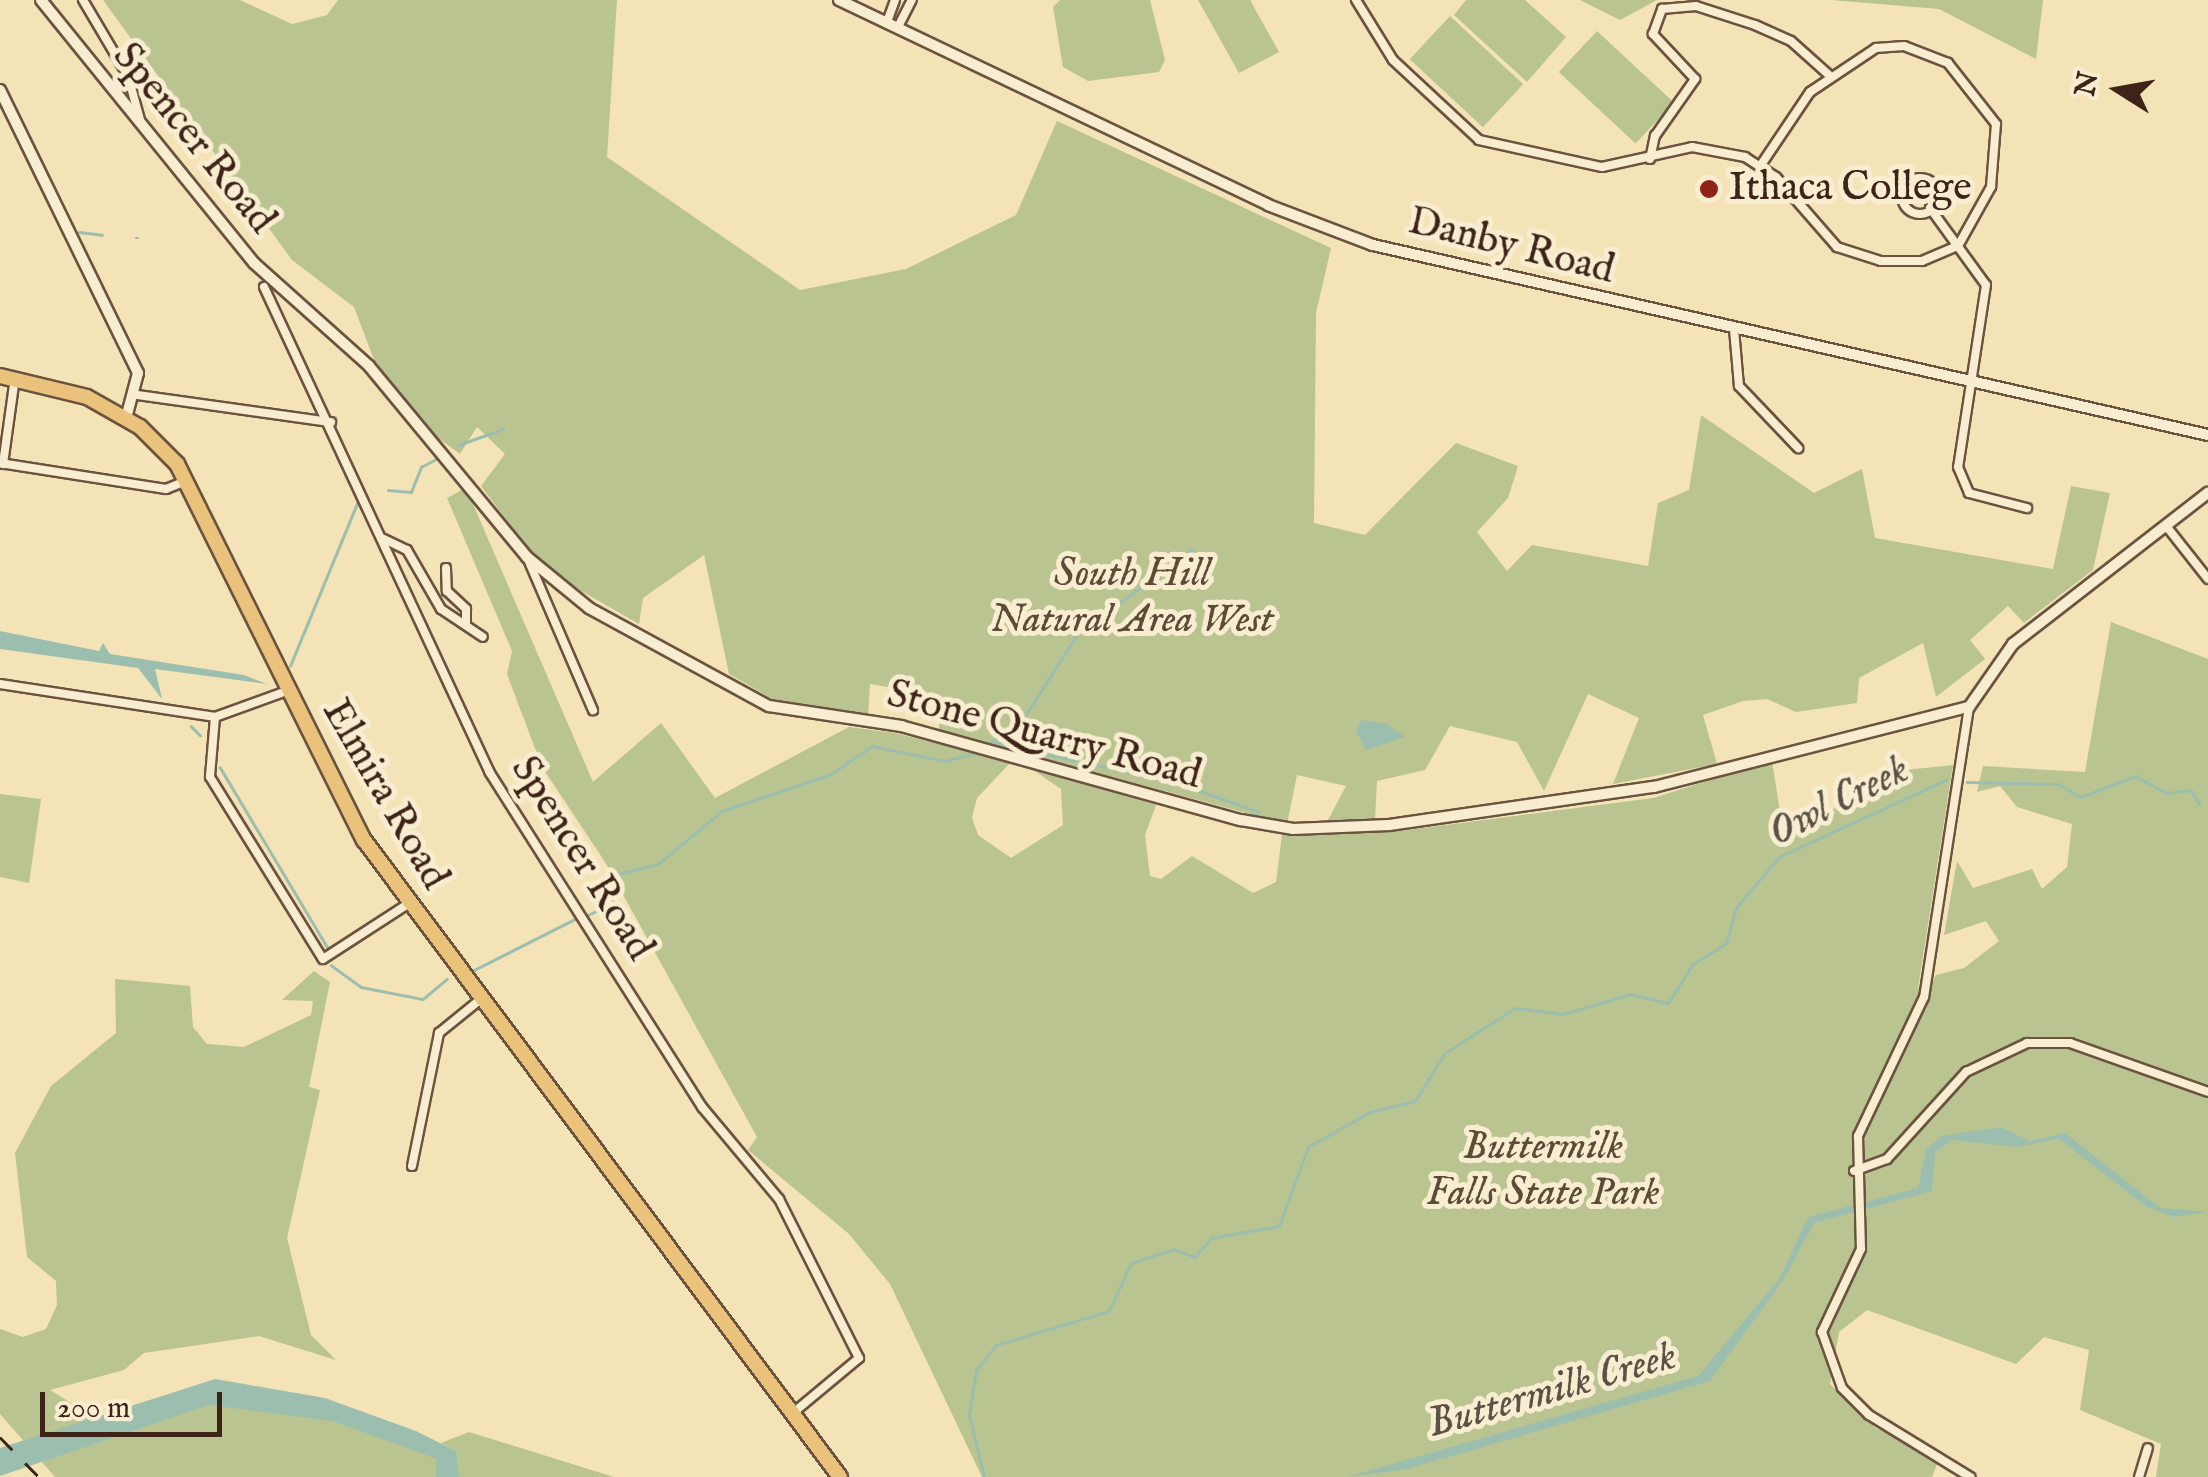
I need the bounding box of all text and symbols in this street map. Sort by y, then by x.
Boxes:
street label: Spencer Road [102,34,284,244]
north arrow [2068,40,2168,140]
text: N [2069,69,2108,99]
place label: Ithaca College [1729,165,1972,213]
marker: Ithaca College [1698,178,1720,200]
street label: Danby Road [1403,198,1619,296]
park label: South Hill Natural Area West [990,551,1274,645]
street label: Stone Quarry Road [882,671,1206,801]
street label: Elmira Road [310,691,458,899]
water label: Owl Creek [1760,745,1918,859]
street label: Spencer Road [499,748,663,970]
park label: Buttermilk Falls State Park [1427,1124,1659,1218]
water label: Buttermilk Creek [1422,1331,1682,1451]
scale bar [45,1372,228,1434]
text: 200 m [57,1390,130,1428]

